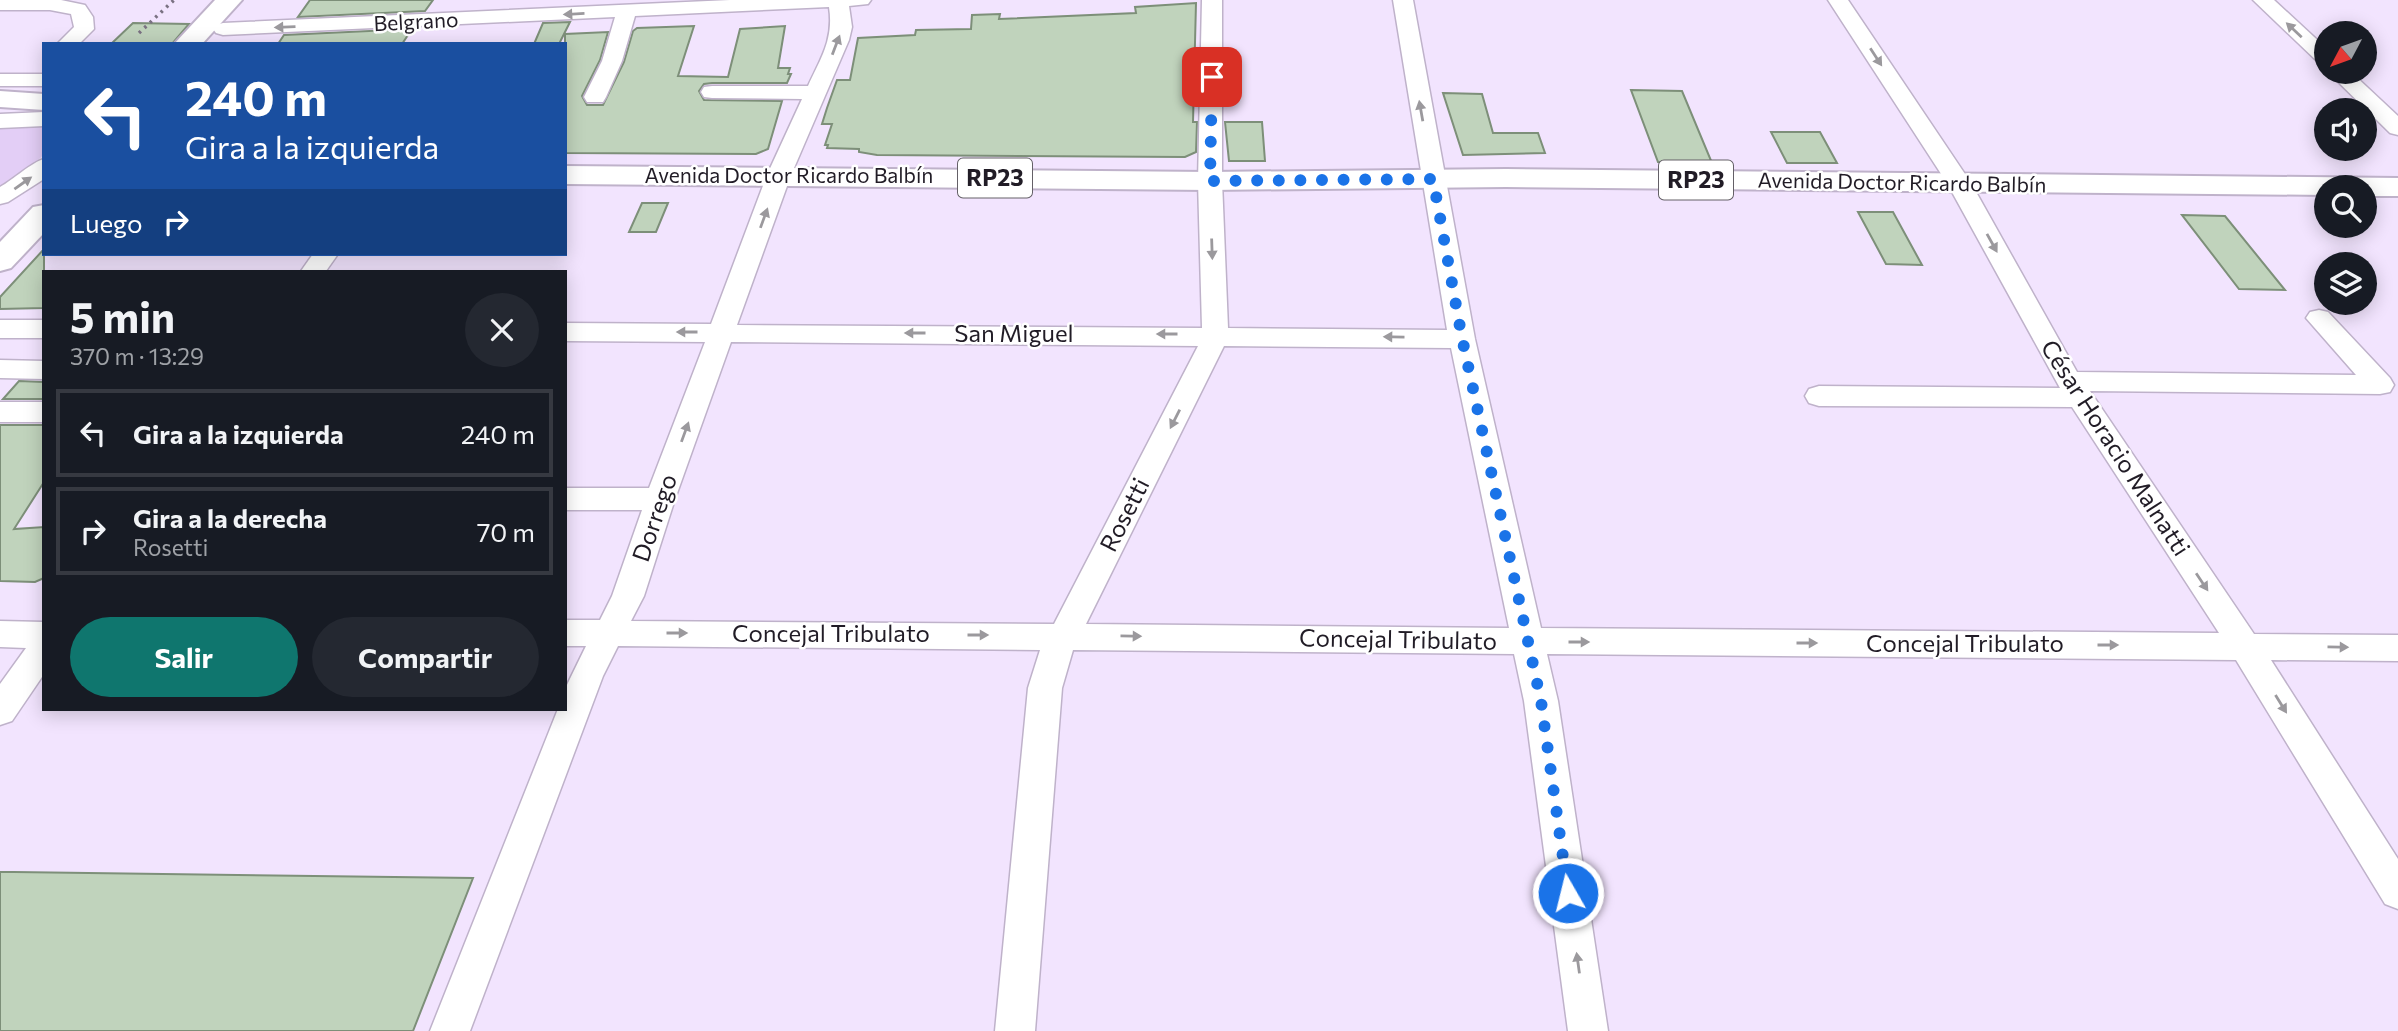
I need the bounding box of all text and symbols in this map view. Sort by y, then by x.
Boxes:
street label: Belgrano [373,6,459,35]
one-way arrow [563,9,585,20]
one-way arrow [2286,21,2303,38]
north arrow [2314,21,2376,84]
map controls [2314,21,2377,315]
one-way arrow [274,22,296,33]
one-way arrow [831,35,842,56]
pin [1182,47,1242,107]
one-way arrow [1869,48,1883,66]
icon: arrive [1193,58,1231,96]
text: 240 m [185,66,327,126]
icon: left [70,70,161,161]
button: sound [2314,98,2377,161]
one-way arrow [1415,100,1426,122]
text: Gira a la izquierda [185,126,439,166]
road number: RP23 [958,158,1032,197]
road number: RP23 [1659,160,1733,200]
street label: Avenida Doctor Ricardo Balbín [645,162,933,187]
street label: Avenida Doctor Ricardo Balbín [1757,166,2047,197]
button: search [2314,175,2377,238]
one-way arrow [14,176,32,190]
icon: right [157,203,195,241]
text: Luego [70,207,143,238]
one-way arrow [759,208,770,229]
one-way arrow [1986,233,1998,253]
one-way arrow [1207,238,1218,260]
button: layers [2314,252,2377,315]
text: 5 min [70,290,175,342]
button: close [465,293,539,367]
street label: San Miguel [954,318,1074,347]
one-way arrow [676,326,698,338]
one-way arrow [903,327,925,339]
one-way arrow [1155,329,1177,340]
one-way arrow [1383,332,1405,343]
street label: César Horacio Malnatti [2036,334,2197,561]
text: 370 m · 13:29 [70,342,204,370]
one-way arrow [1170,409,1182,429]
icon: left [74,414,112,452]
text: Gira a la izquierda [133,418,344,449]
text: 240 m [461,418,535,449]
one-way arrow [680,421,691,442]
street label: Dorrego [625,470,682,565]
street label: Rosetti [1093,473,1154,556]
text: Gira a la derecha [133,502,327,533]
icon: right [74,512,112,550]
text: 70 m [477,516,535,547]
text: Rosetti [133,533,208,561]
one-way arrow [2195,573,2209,591]
button: Salir [70,617,298,697]
button: Compartir [312,617,539,697]
street label: Concejal Tribulato [732,618,930,647]
street label: Concejal Tribulato [1299,622,1497,655]
one-way arrow [666,627,688,639]
street label: Concejal Tribulato [1866,628,2064,657]
one-way arrow [967,629,989,641]
one-way arrow [1120,630,1142,642]
one-way arrow [1568,636,1590,648]
one-way arrow [1796,637,1818,649]
one-way arrow [2097,639,2119,651]
one-way arrow [2327,641,2349,653]
one-way arrow [2274,694,2287,713]
position arrow [1531,856,1605,930]
one-way arrow [1573,952,1584,974]

